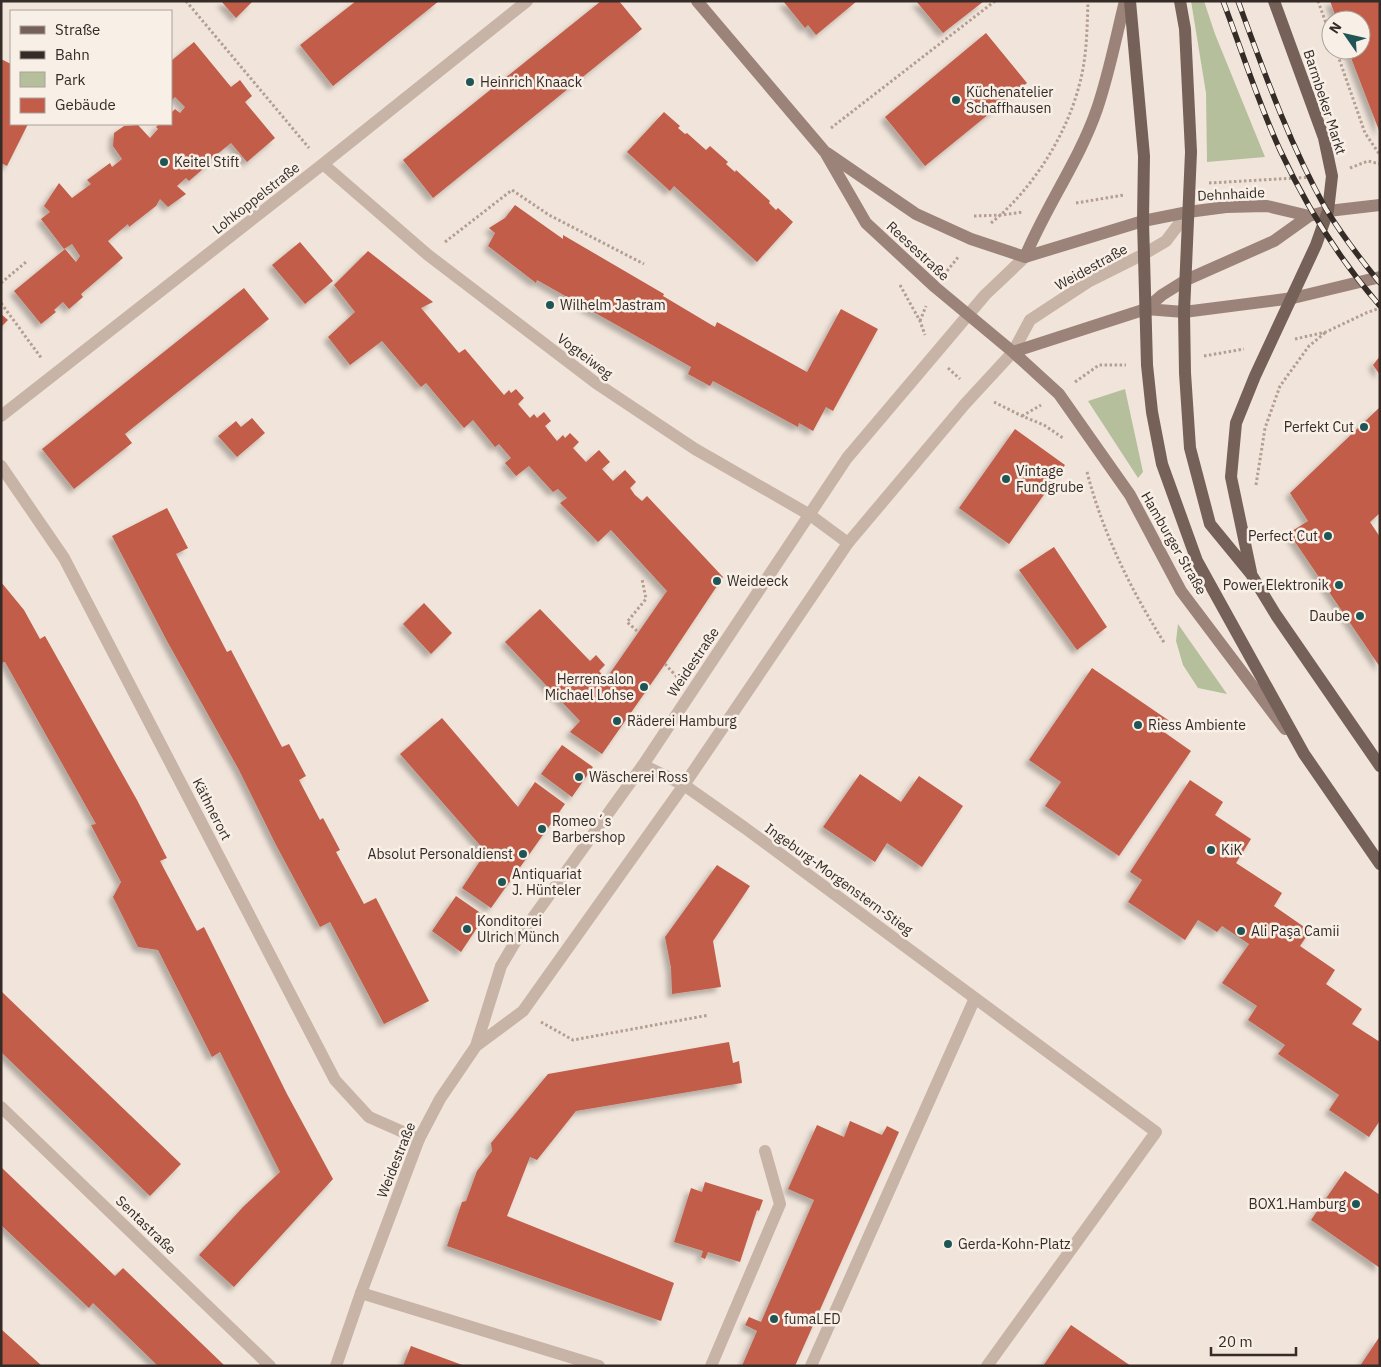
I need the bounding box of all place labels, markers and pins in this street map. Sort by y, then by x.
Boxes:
place label: Heinrich Knaack [480,73,583,91]
marker: Heinrich Knaack [464,76,476,88]
place label: Küchenatelier Schaffhausen [966,83,1053,117]
marker: Küchenatelier Schaffhausen [950,94,962,106]
place label: Keitel Stift [174,153,239,171]
marker: Keitel Stift [158,156,170,168]
place label: Wilhelm Jastram [560,296,666,314]
marker: Wilhelm Jastram [544,299,556,311]
place label: Perfekt Cut [1284,418,1354,436]
marker: Perfekt Cut [1358,421,1370,433]
place label: Vintage Fundgrube [1016,462,1084,496]
marker: Vintage Fundgrube [1000,473,1012,485]
place label: Perfect Cut [1248,527,1318,545]
marker: Perfect Cut [1322,530,1334,542]
place label: Weideeck [727,572,789,590]
marker: Weideeck [711,575,723,587]
place label: Power Elektronik [1223,576,1330,594]
marker: Power Elektronik [1333,579,1345,591]
place label: Daube [1309,607,1350,625]
marker: Daube [1354,610,1366,622]
place label: Herrensalon Michael Lohse [545,670,634,704]
marker: Herrensalon Michael Lohse [638,681,650,693]
place label: Räderei Hamburg [627,712,737,730]
marker: Räderei Hamburg [611,715,623,727]
place label: Riess Ambiente [1148,716,1246,734]
marker: Riess Ambiente [1132,719,1144,731]
place label: Wäscherei Ross [589,768,688,786]
marker: Wäscherei Ross [573,771,585,783]
place label: Romeo´s Barbershop [552,812,625,846]
marker: Romeo´s Barbershop [536,823,548,835]
place label: KiK [1221,841,1242,859]
marker: KiK [1205,844,1217,856]
place label: Absolut Personaldienst [367,845,513,863]
marker: Absolut Personaldienst [517,848,529,860]
place label: Antiquariat J. Hünteler [512,865,582,899]
marker: Antiquariat J. Hünteler [496,876,508,888]
place label: Konditorei Ulrich Münch [477,912,560,946]
place label: Ali Paşa Camii [1251,922,1339,940]
marker: Konditorei Ulrich Münch [461,923,473,935]
marker: Ali Paşa Camii [1235,925,1247,937]
place label: BOX1.Hamburg [1248,1195,1347,1213]
marker: BOX1.Hamburg [1350,1198,1362,1210]
place label: Gerda-Kohn-Platz [958,1235,1071,1253]
marker: Gerda-Kohn-Platz [942,1238,954,1250]
place label: fumaLED [784,1310,841,1328]
marker: fumaLED [768,1313,780,1325]

